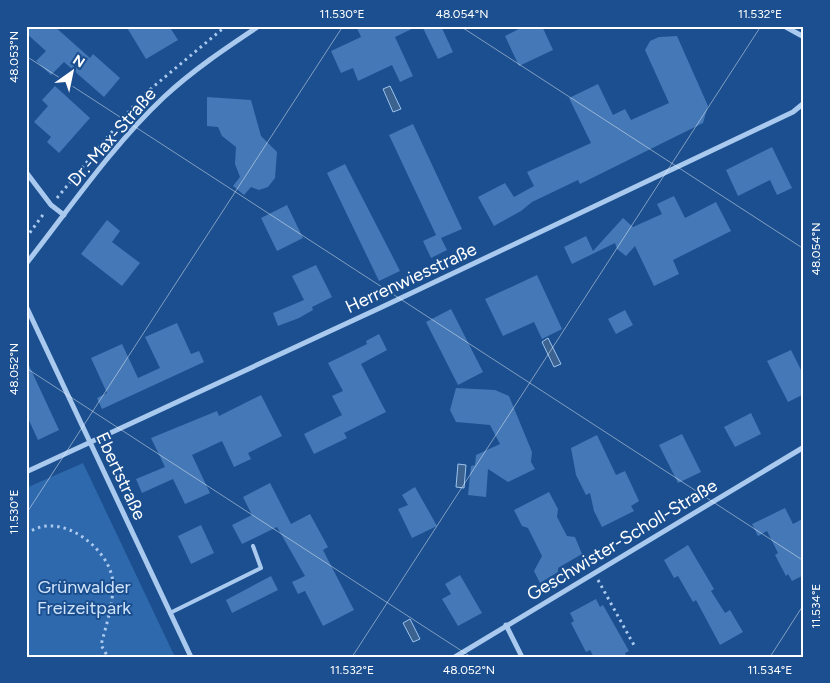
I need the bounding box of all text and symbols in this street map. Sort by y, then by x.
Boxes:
text: 11.530°E [319,7,365,21]
text: 48.054°N [435,7,489,21]
text: 11.532°E [738,7,782,21]
text: 48.053°N [7,31,21,83]
north arrow [48,48,98,98]
text: N [70,51,88,72]
street label: Dr.-Max-Straße [63,83,161,191]
text: 48.054°N [809,222,823,276]
street label: Herrenwiesstraße [342,238,480,318]
text: 48.052°N [7,343,21,395]
street label: Ebertstraße [91,429,151,524]
street label: Geschwister-Scholl-Straße [523,474,721,606]
text: 11.530°E [7,489,21,535]
park label: Grünwalder Freizeitpark [37,576,131,619]
text: 11.534°E [809,584,823,628]
text: 11.532°E [330,663,374,677]
text: 48.052°N [443,663,495,677]
text: 11.534°E [748,663,792,677]

